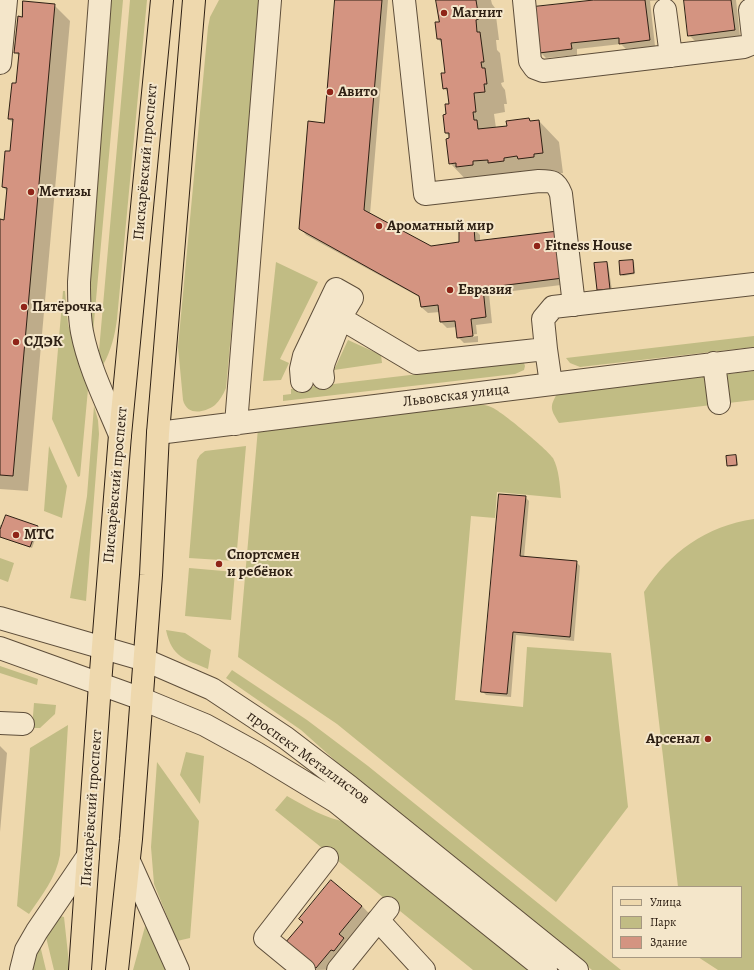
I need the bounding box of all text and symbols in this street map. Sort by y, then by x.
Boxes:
place label: Магнит [452,4,503,22]
marker: Магнит [439,8,449,18]
street label: Пискарёвский проспект [130,83,162,241]
place label: Авито [338,83,378,101]
marker: Авито [325,87,335,97]
place label: Метизы [39,183,91,201]
marker: Метизы [26,187,36,197]
place label: Ароматный мир [387,217,494,235]
marker: Ароматный мир [374,221,384,231]
place label: Fitness House [545,237,632,255]
marker: Fitness House [532,241,542,251]
place label: Евразия [458,281,512,299]
marker: Евразия [445,285,455,295]
place label: Пятёрочка [32,298,102,316]
marker: Пятёрочка [19,302,29,312]
place label: СДЭК [24,333,63,351]
marker: СДЭК [11,337,21,347]
street label: Львовская улица [402,381,510,411]
street label: Пискарёвский проспект [100,406,132,564]
place label: МТС [24,526,54,544]
marker: МТС [11,530,21,540]
place label: Спортсмен и ребёнок [227,546,300,581]
marker: Спортсмен и ребёнок [214,559,224,569]
street label: проспект Металлистов [243,707,373,809]
street label: Пискарёвский проспект [78,729,106,887]
place label: Арсенал [646,730,700,748]
marker: Арсенал [703,734,713,744]
legend [612,886,742,958]
text: Улица [650,894,681,910]
text: Парк [650,914,676,930]
text: Здание [650,934,687,950]

